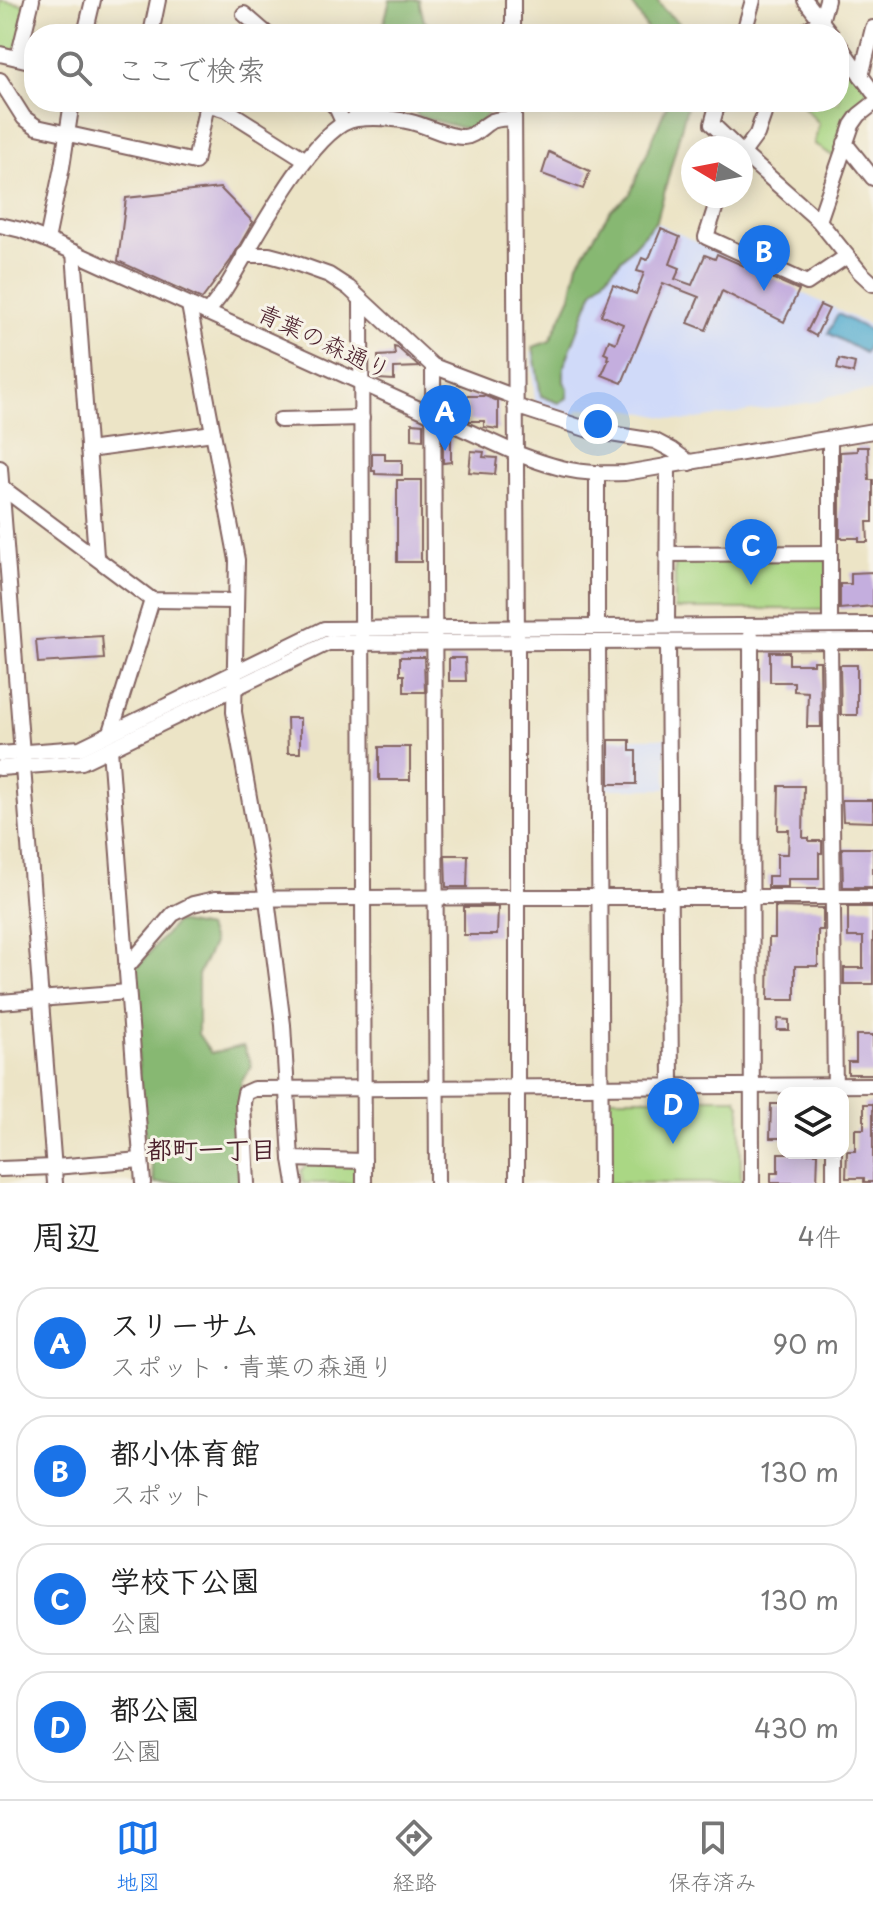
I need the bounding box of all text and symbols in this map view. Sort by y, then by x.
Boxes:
search box [24,24,849,112]
icon: search [52,46,96,90]
text: ここで検索 [116,46,266,91]
north arrow [681,136,753,208]
pin: B [738,225,790,291]
street label: 青葉の森通り [252,293,398,387]
pin: A [419,385,471,451]
your location [578,404,618,444]
pin: C [725,519,777,585]
pin: D [647,1078,699,1144]
map controls [777,1087,849,1159]
button: layers [777,1087,849,1159]
district label: 都町一丁目 [146,1129,276,1168]
text: 周辺 [32,1209,100,1261]
text: 4件 [798,1216,841,1255]
text: スリーサム [110,1301,260,1346]
text: A [50,1324,70,1363]
text: 90 m [772,1324,839,1363]
text: スポット · 青葉の森通り [110,1346,394,1385]
text: 都小体育館 [110,1429,260,1474]
text: B [51,1452,69,1491]
text: 130 m [760,1452,839,1491]
text: スポット [110,1474,214,1513]
text: 学校下公園 [110,1557,260,1602]
text: C [50,1580,70,1619]
text: 130 m [760,1580,839,1619]
text: 公園 [110,1602,162,1641]
text: 都公園 [110,1685,200,1730]
text: D [50,1708,70,1747]
text: 430 m [754,1708,839,1747]
text: 公園 [110,1730,162,1769]
tab: 地図 [116,1816,160,1897]
tab: 経路 [392,1816,437,1897]
tab: 保存済み [669,1816,757,1897]

